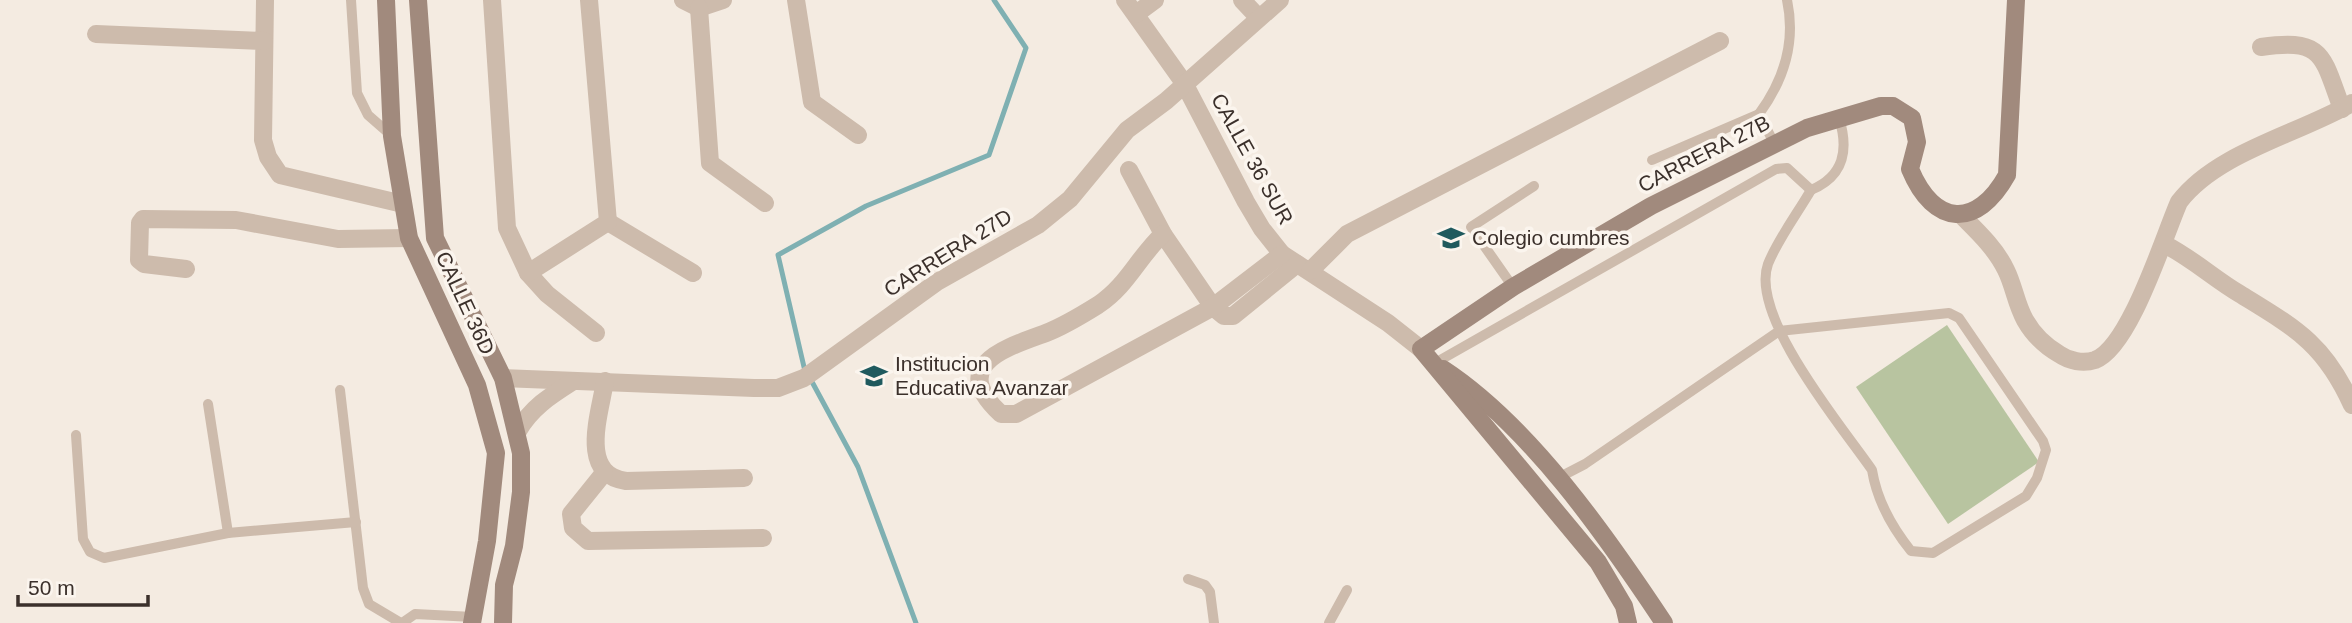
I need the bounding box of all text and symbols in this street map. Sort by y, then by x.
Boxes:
street label: CALLE 36 SUR [1207,89,1298,228]
street label: CARRERA 27B [1634,110,1773,197]
street label: CARRERA 27D [880,204,1016,301]
school or university icon: Colegio cumbres [1436,223,1466,253]
place label: Colegio cumbres [1472,226,1630,249]
street label: CALLE 36D [432,248,499,358]
place label: Institucion Educativa Avanzar [895,352,1069,399]
school or university icon: Institucion Educativa Avanzar [859,361,889,391]
scale bar [18,564,147,608]
text: 50 m [28,576,75,599]

